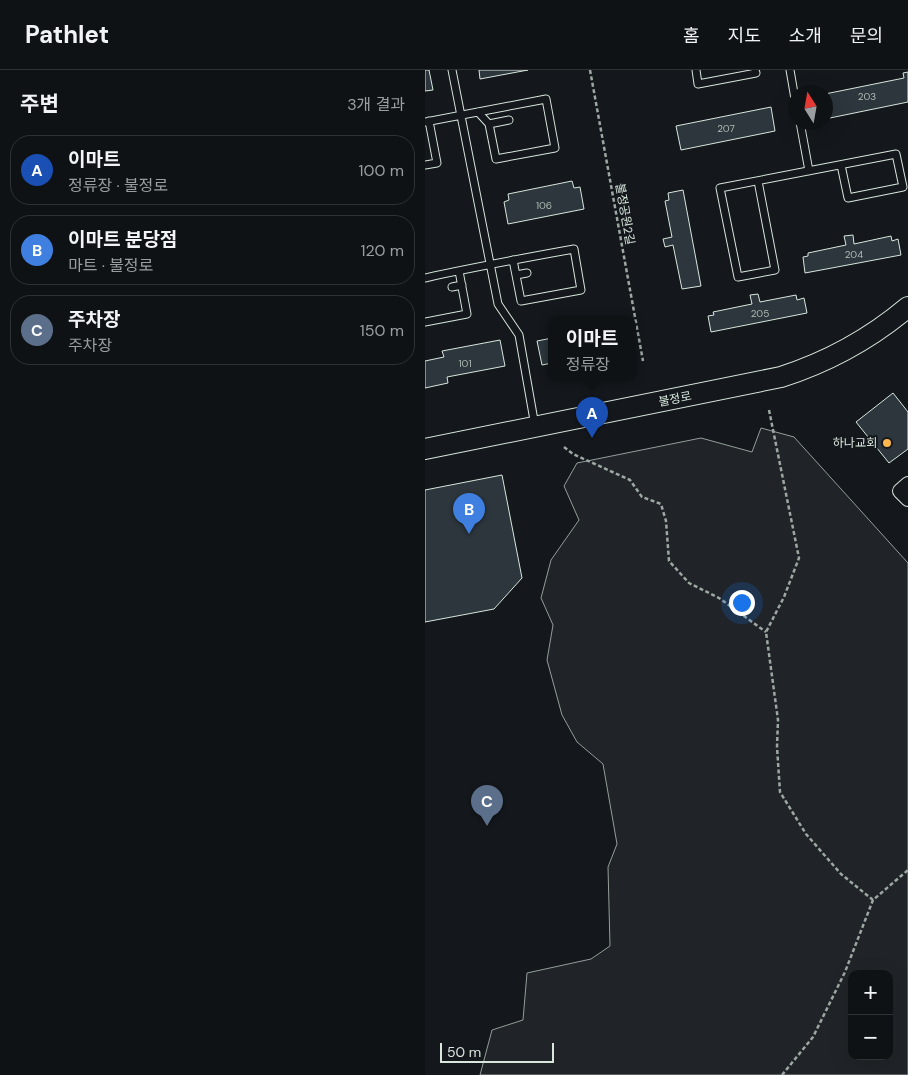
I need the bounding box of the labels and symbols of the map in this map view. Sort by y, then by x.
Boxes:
north arrow [788,85,833,130]
house number: 203 [858,90,876,103]
house number: 207 [717,122,735,135]
street label: 불정공원2길 [612,182,638,246]
house number: 106 [536,199,552,212]
house number: 204 [845,248,863,261]
house number: 205 [751,307,769,320]
house number: 101 [458,357,472,370]
street label: 불정로 [657,388,693,410]
pin: A [576,397,608,438]
place label: 하나교회 [833,435,877,451]
marker: 하나교회 [881,437,893,449]
pin: B [453,493,485,534]
your location [729,590,755,616]
pin: C [471,785,503,826]
scale bar [440,1040,554,1063]

